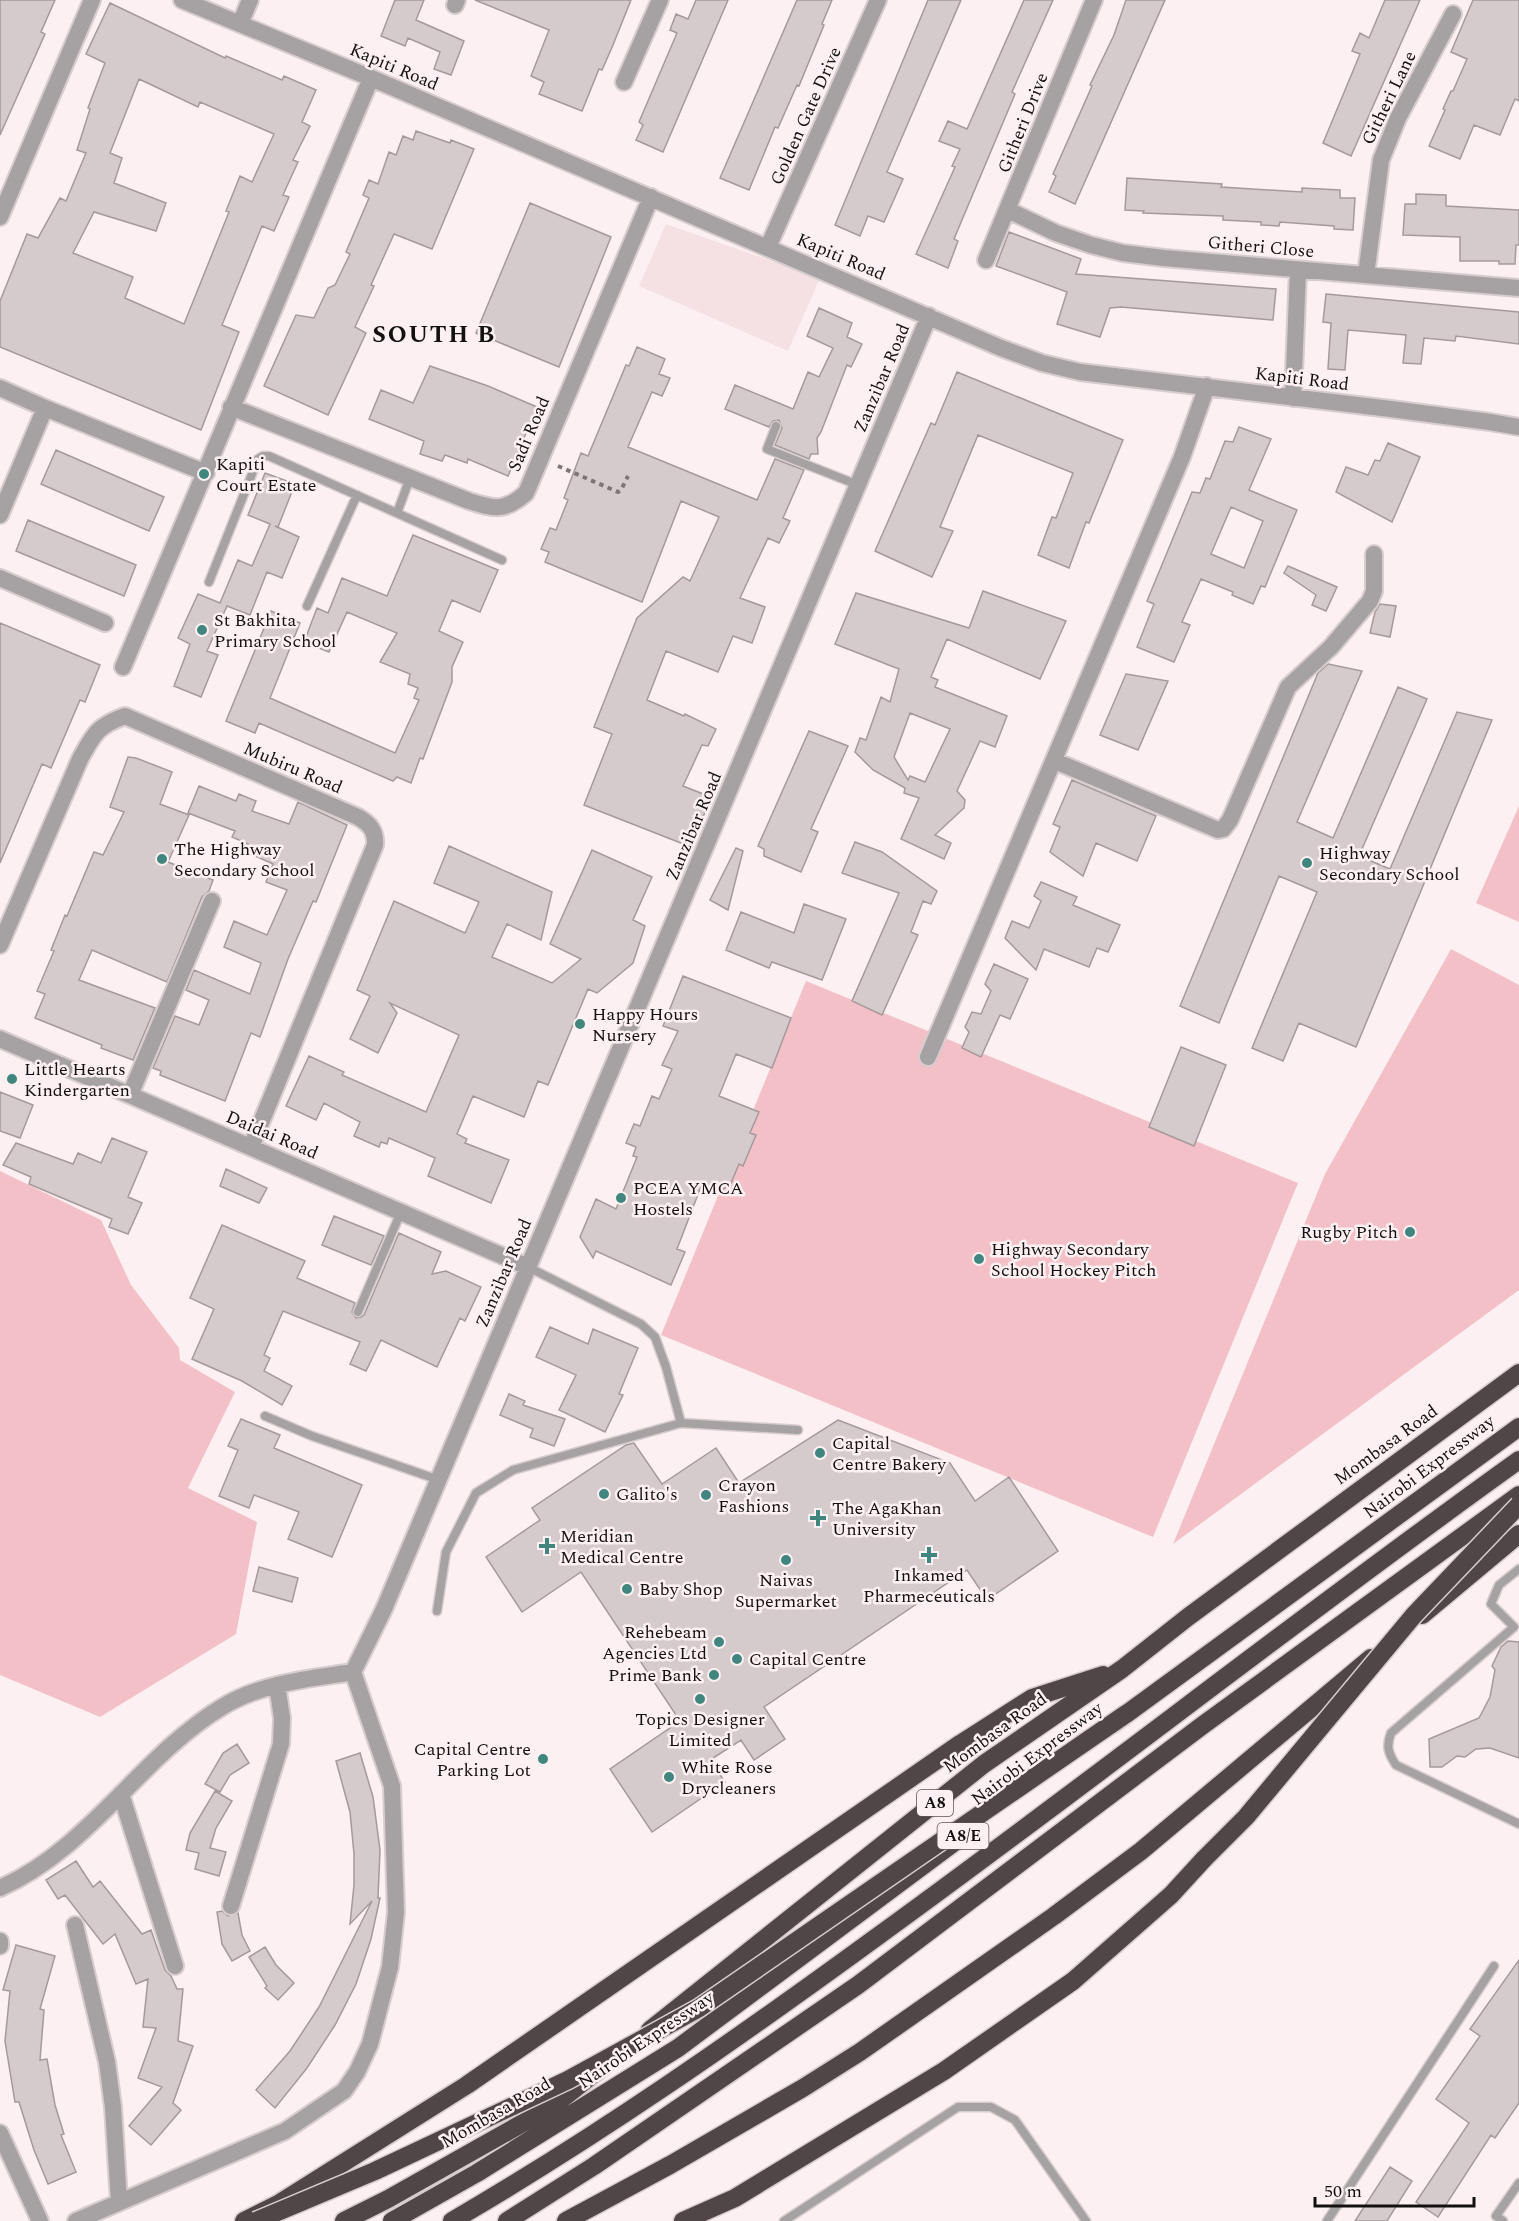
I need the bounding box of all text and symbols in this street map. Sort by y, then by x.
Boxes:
street label: Kapiti Road [345,36,443,98]
street label: Golden Gate Drive [763,42,849,190]
street label: Githeri Lane [1355,46,1423,150]
street label: Githeri Drive [991,69,1055,177]
street label: Kapiti Road [792,226,890,288]
street label: Githeri Close [1207,229,1315,265]
district label: SOUTH B [372,317,496,353]
street label: Zanzibar Road [847,319,917,437]
street label: Kapiti Road [1254,360,1350,398]
street label: Sadi Road [501,392,557,476]
place label: Kapiti Court Estate [216,451,317,499]
marker: Kapiti Court Estate [197,467,211,481]
place label: St Bakhita Primary School [214,607,336,655]
marker: St Bakhita Primary School [195,623,209,637]
street label: Mubiru Road [239,735,347,801]
street label: Zanzibar Road [659,767,729,885]
place label: The Highway Secondary School [174,836,314,884]
place label: Highway Secondary School [1319,840,1459,888]
marker: The Highway Secondary School [155,852,169,866]
marker: Highway Secondary School [1300,856,1314,870]
place label: Happy Hours Nursery [592,1001,698,1049]
marker: Happy Hours Nursery [573,1017,587,1031]
place label: Little Hearts Kindergarten [24,1056,130,1104]
marker: Little Hearts Kindergarten [5,1072,19,1086]
street label: Daidai Road [222,1103,322,1167]
place label: PCEA YMCA Hostels [633,1175,744,1223]
marker: PCEA YMCA Hostels [614,1191,628,1205]
street label: Zanzibar Road [469,1214,539,1332]
place label: Rugby Pitch [1300,1219,1398,1246]
marker: Rugby Pitch [1403,1225,1417,1239]
place label: Highway Secondary School Hockey Pitch [991,1236,1156,1284]
marker: Highway Secondary School Hockey Pitch [972,1252,986,1266]
street label: Mombasa Road [1328,1398,1444,1492]
street label: Nairobi Expressway [1358,1408,1502,1526]
place label: Capital Centre Bakery [832,1430,947,1478]
marker: Capital Centre Bakery [813,1446,827,1460]
place label: Crayon Fashions [718,1472,789,1520]
place label: Galito's [616,1481,678,1508]
marker: Galito's [597,1487,611,1501]
marker: Crayon Fashions [699,1488,713,1502]
place label: The AgaKhan University [832,1495,942,1543]
marker: The AgaKhan University [809,1509,827,1527]
place label: Meridian Medical Centre [560,1523,683,1571]
marker: Meridian Medical Centre [538,1537,556,1555]
marker: Inkamed Pharmeceuticals [922,1548,936,1562]
marker: Naivas Supermarket [779,1553,793,1567]
place label: Inkamed Pharmeceuticals [863,1562,995,1610]
place label: Naivas Supermarket [735,1567,837,1615]
place label: Baby Shop [639,1576,723,1603]
marker: Baby Shop [620,1582,634,1596]
place label: Rehebeam Agencies Ltd [602,1619,707,1667]
marker: Rehebeam Agencies Ltd [712,1635,726,1649]
place label: Capital Centre [749,1646,866,1673]
marker: Capital Centre [730,1652,744,1666]
place label: Prime Bank [608,1662,702,1689]
marker: Prime Bank [707,1668,721,1682]
street label: Mombasa Road [937,1686,1053,1780]
marker: Topics Designer Limited [693,1692,707,1706]
street label: Nairobi Expressway [966,1695,1110,1813]
place label: Topics Designer Limited [635,1706,765,1754]
place label: Capital Centre Parking Lot [414,1736,531,1784]
marker: Capital Centre Parking Lot [536,1752,550,1766]
place label: White Rose Drycleaners [681,1754,776,1802]
marker: White Rose Drycleaners [662,1770,676,1784]
road number: A8 [917,1790,953,1816]
road number: A8/E [938,1823,988,1849]
street label: Nairobi Expressway [573,1984,720,2096]
street label: Mombasa Road [436,2071,556,2155]
scale bar [1315,2170,1474,2208]
text: 50 m [1324,2178,1362,2205]

